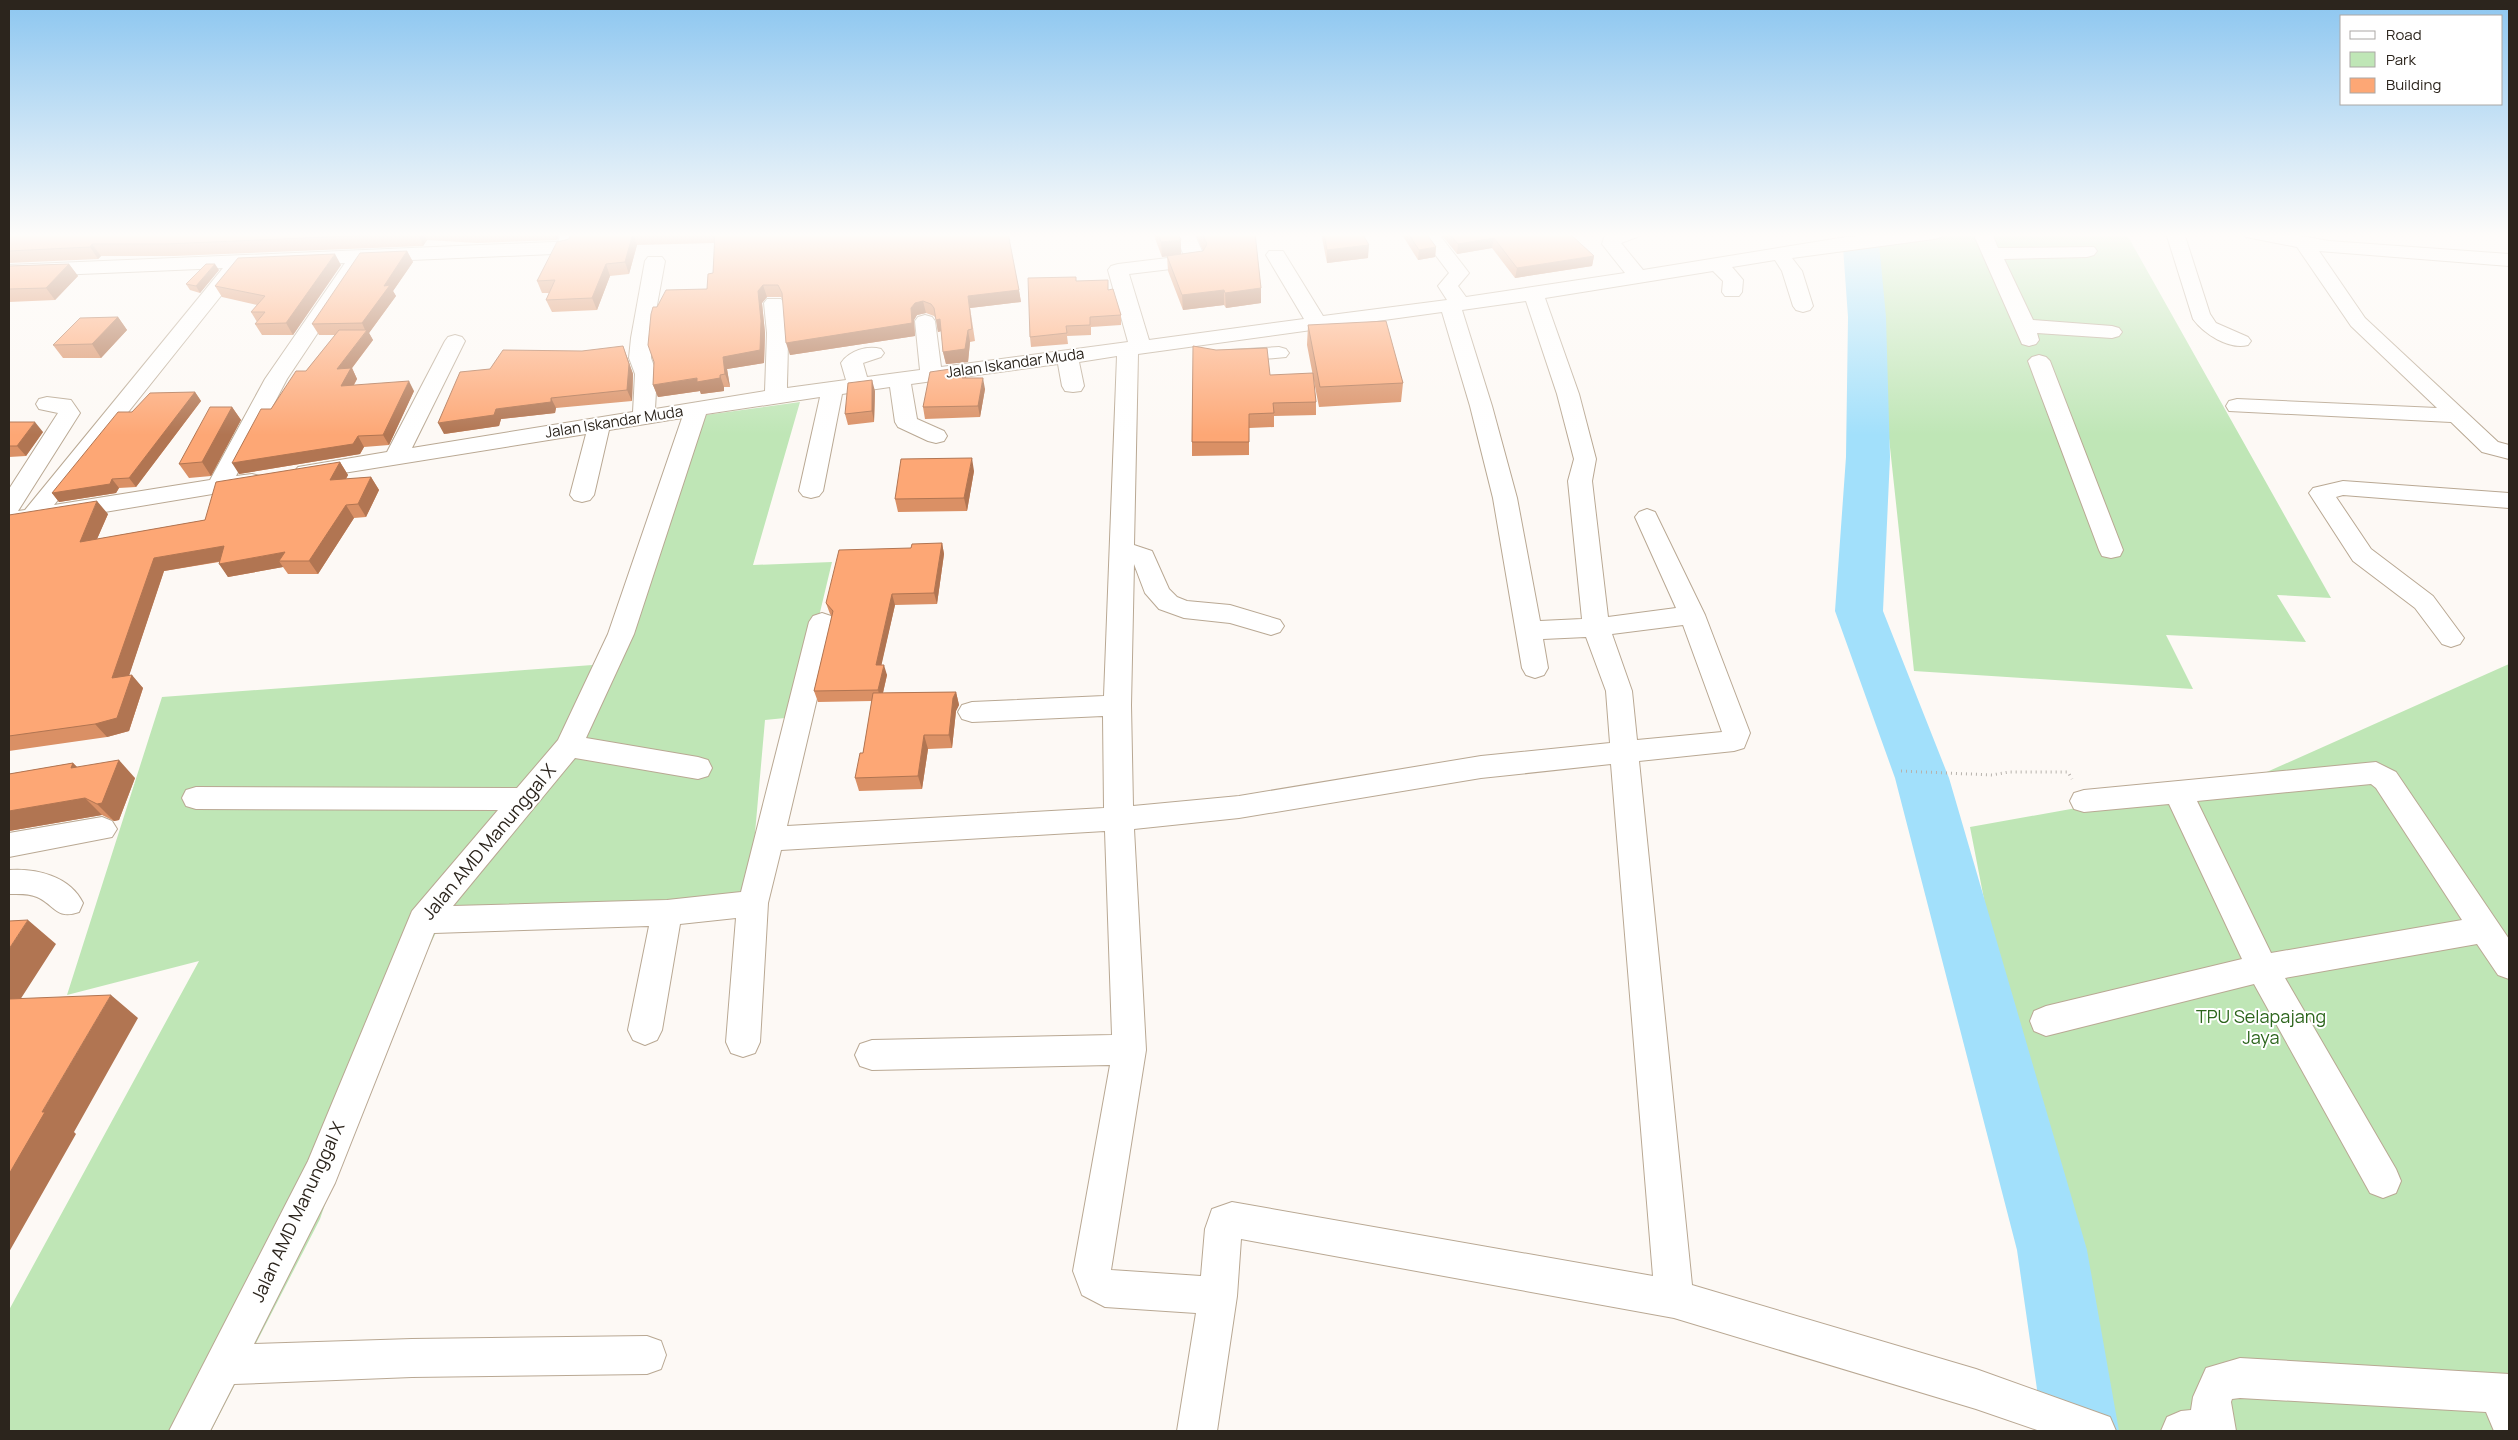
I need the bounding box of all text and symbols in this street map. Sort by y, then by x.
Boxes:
legend [2340,15,2503,105]
text: Road [2386,24,2422,45]
text: Park [2386,49,2416,70]
text: Building [2386,74,2441,95]
street label: Jalan Iskandar Muda [944,342,1085,383]
street label: Jalan Iskandar Muda [543,400,684,443]
street label: Jalan AMD Manunggal X [416,758,561,924]
park label: TPU Selapajang Jaya [2196,1004,2326,1049]
street label: Jalan AMD Manunggal X [245,1117,349,1306]

